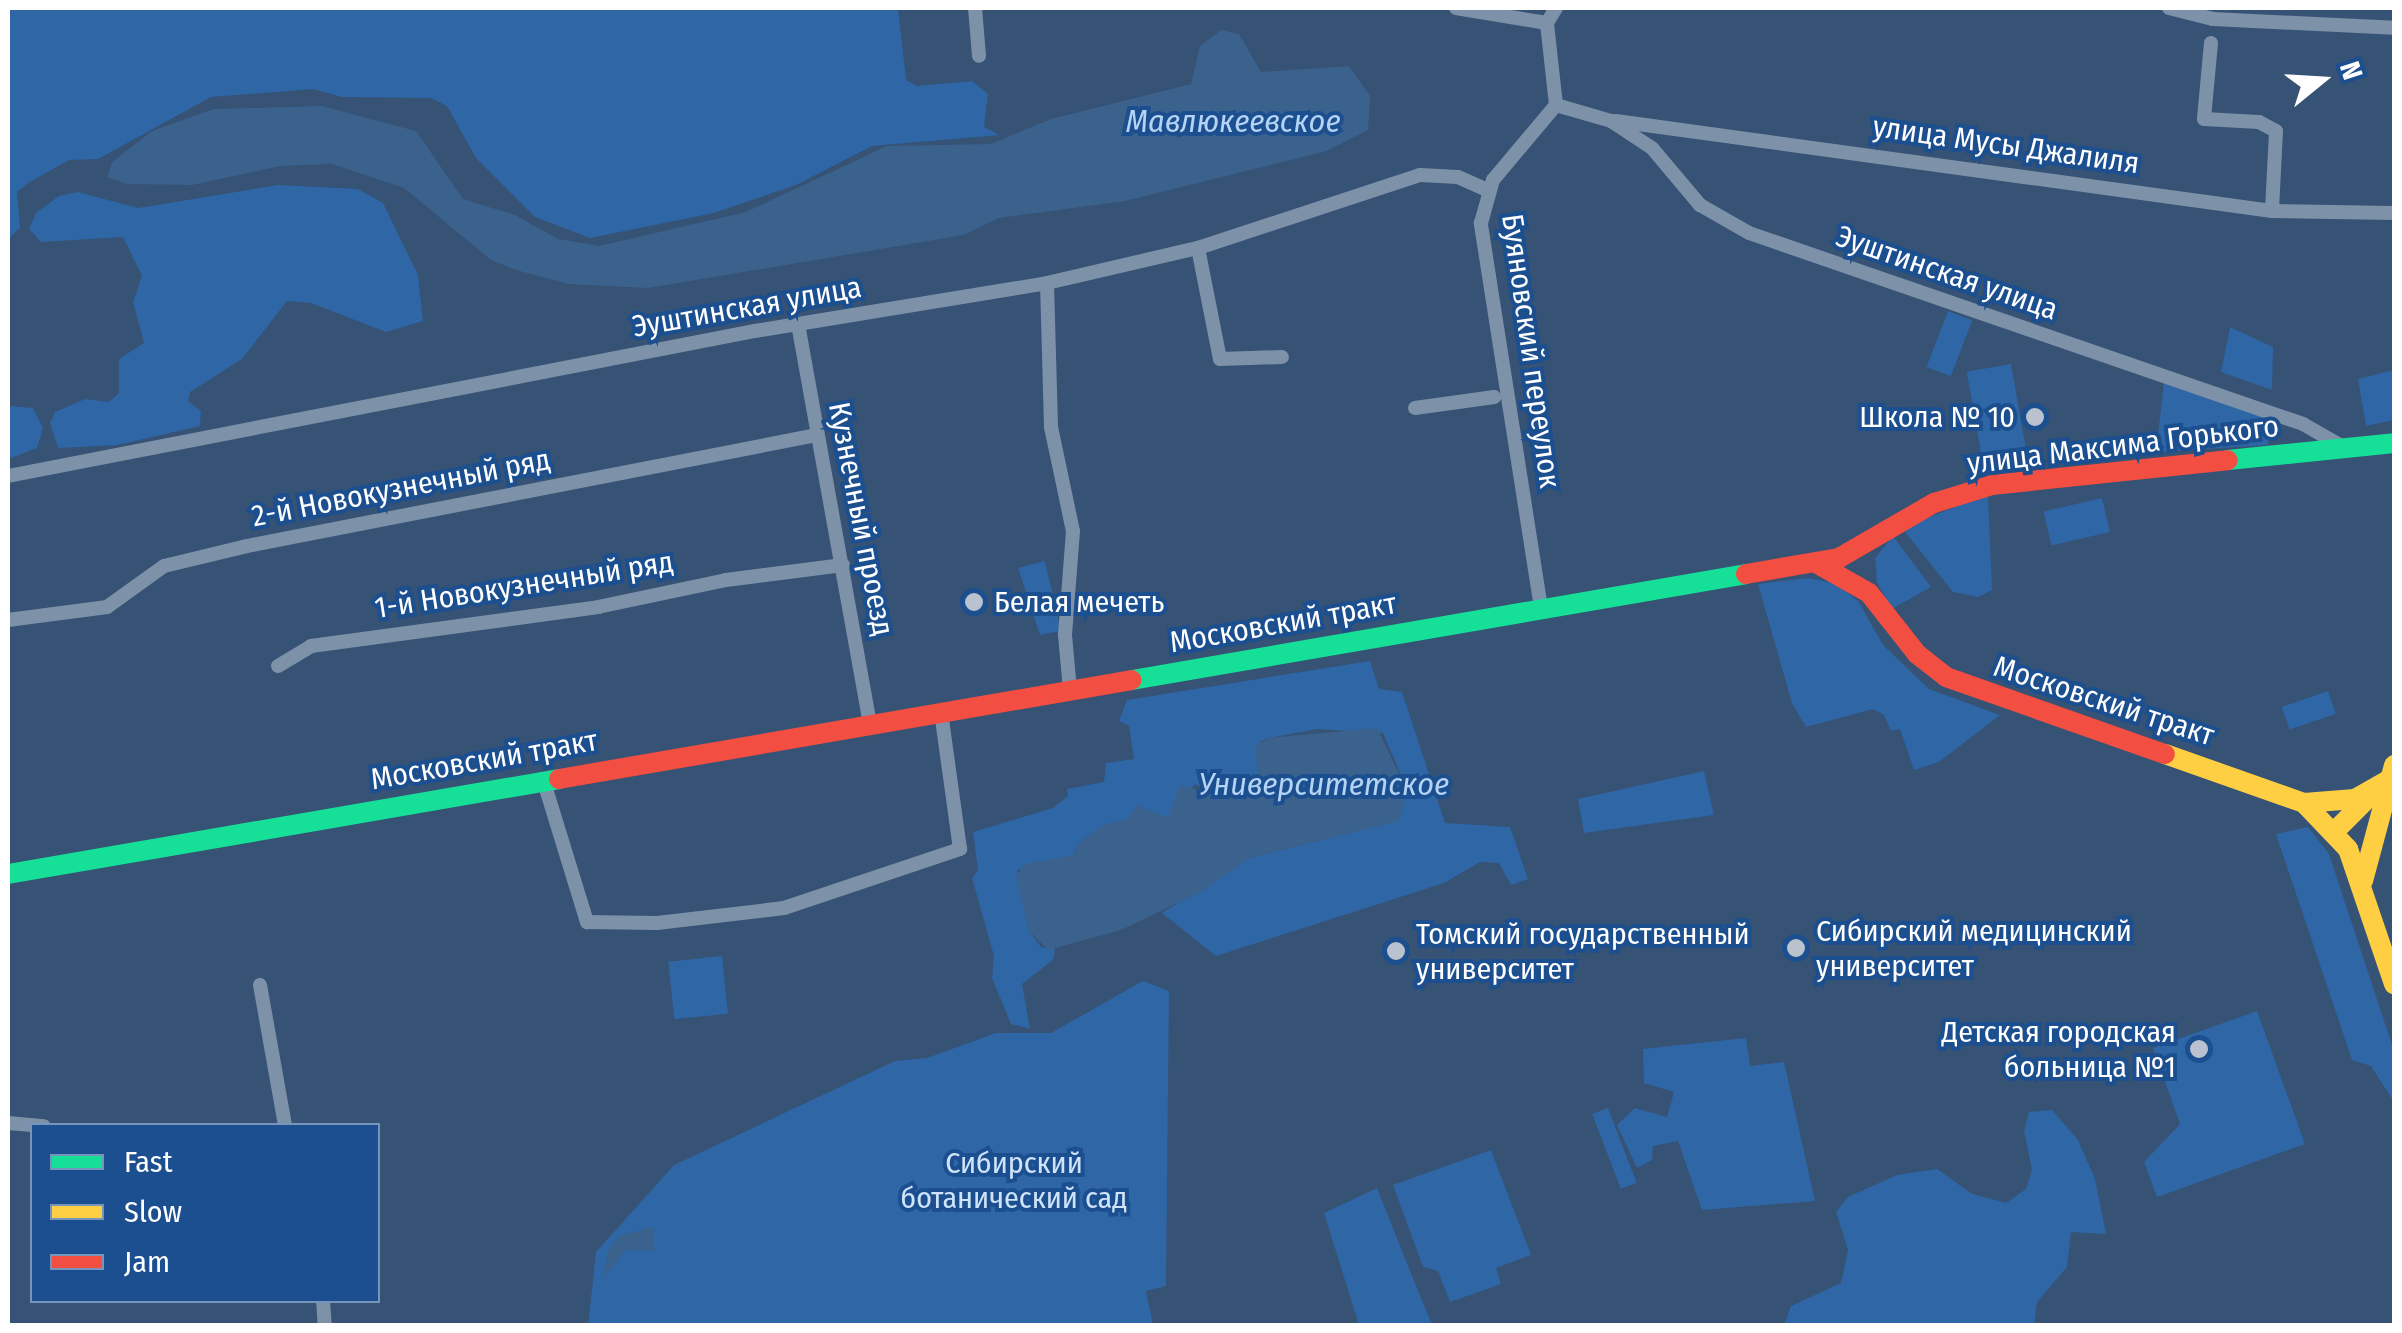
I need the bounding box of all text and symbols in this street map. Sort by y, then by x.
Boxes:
north arrow [2272,30,2372,130]
text: N [2333,57,2369,84]
water label: Мавлюкеевское [1125,102,1341,140]
street label: улица Мусы Джалиля [1871,108,2141,182]
street label: Буяновский переулок [1494,212,1568,490]
street label: Эуштинская улица [1832,218,2062,328]
street label: Эуштинская улица [630,269,864,345]
street label: Кузнечный проезд [821,399,901,639]
place label: Школа № 10 [1859,399,2015,435]
marker: Школа № 10 [2024,406,2046,428]
street label: улица Максима Горького [1965,408,2281,482]
street label: 2-й Новокузнечный ряд [249,441,553,535]
street label: 1-й Новокузнечный ряд [372,544,676,626]
place label: Белая мечеть [994,584,1164,620]
street label: Московский тракт [1167,585,1399,661]
marker: Белая мечеть [963,591,985,613]
street label: Московский тракт [1989,648,2219,754]
street label: Московский тракт [368,722,600,798]
water label: Университетское [1199,765,1449,803]
place label: Сибирский медицинский университет [1816,913,2132,984]
place label: Томский государственный университет [1416,916,1750,986]
marker: Сибирский медицинский университет [1785,937,1807,959]
marker: Томский государственный университет [1385,940,1407,962]
place label: Детская городская больница №1 [1941,1014,2176,1084]
marker: Детская городская больница №1 [2186,1036,2212,1062]
legend [30,1123,380,1303]
text: Fast [124,1144,172,1180]
park label: Сибирский ботанический сад [901,1145,1127,1216]
text: Slow [124,1194,182,1230]
text: Jam [124,1244,170,1280]

